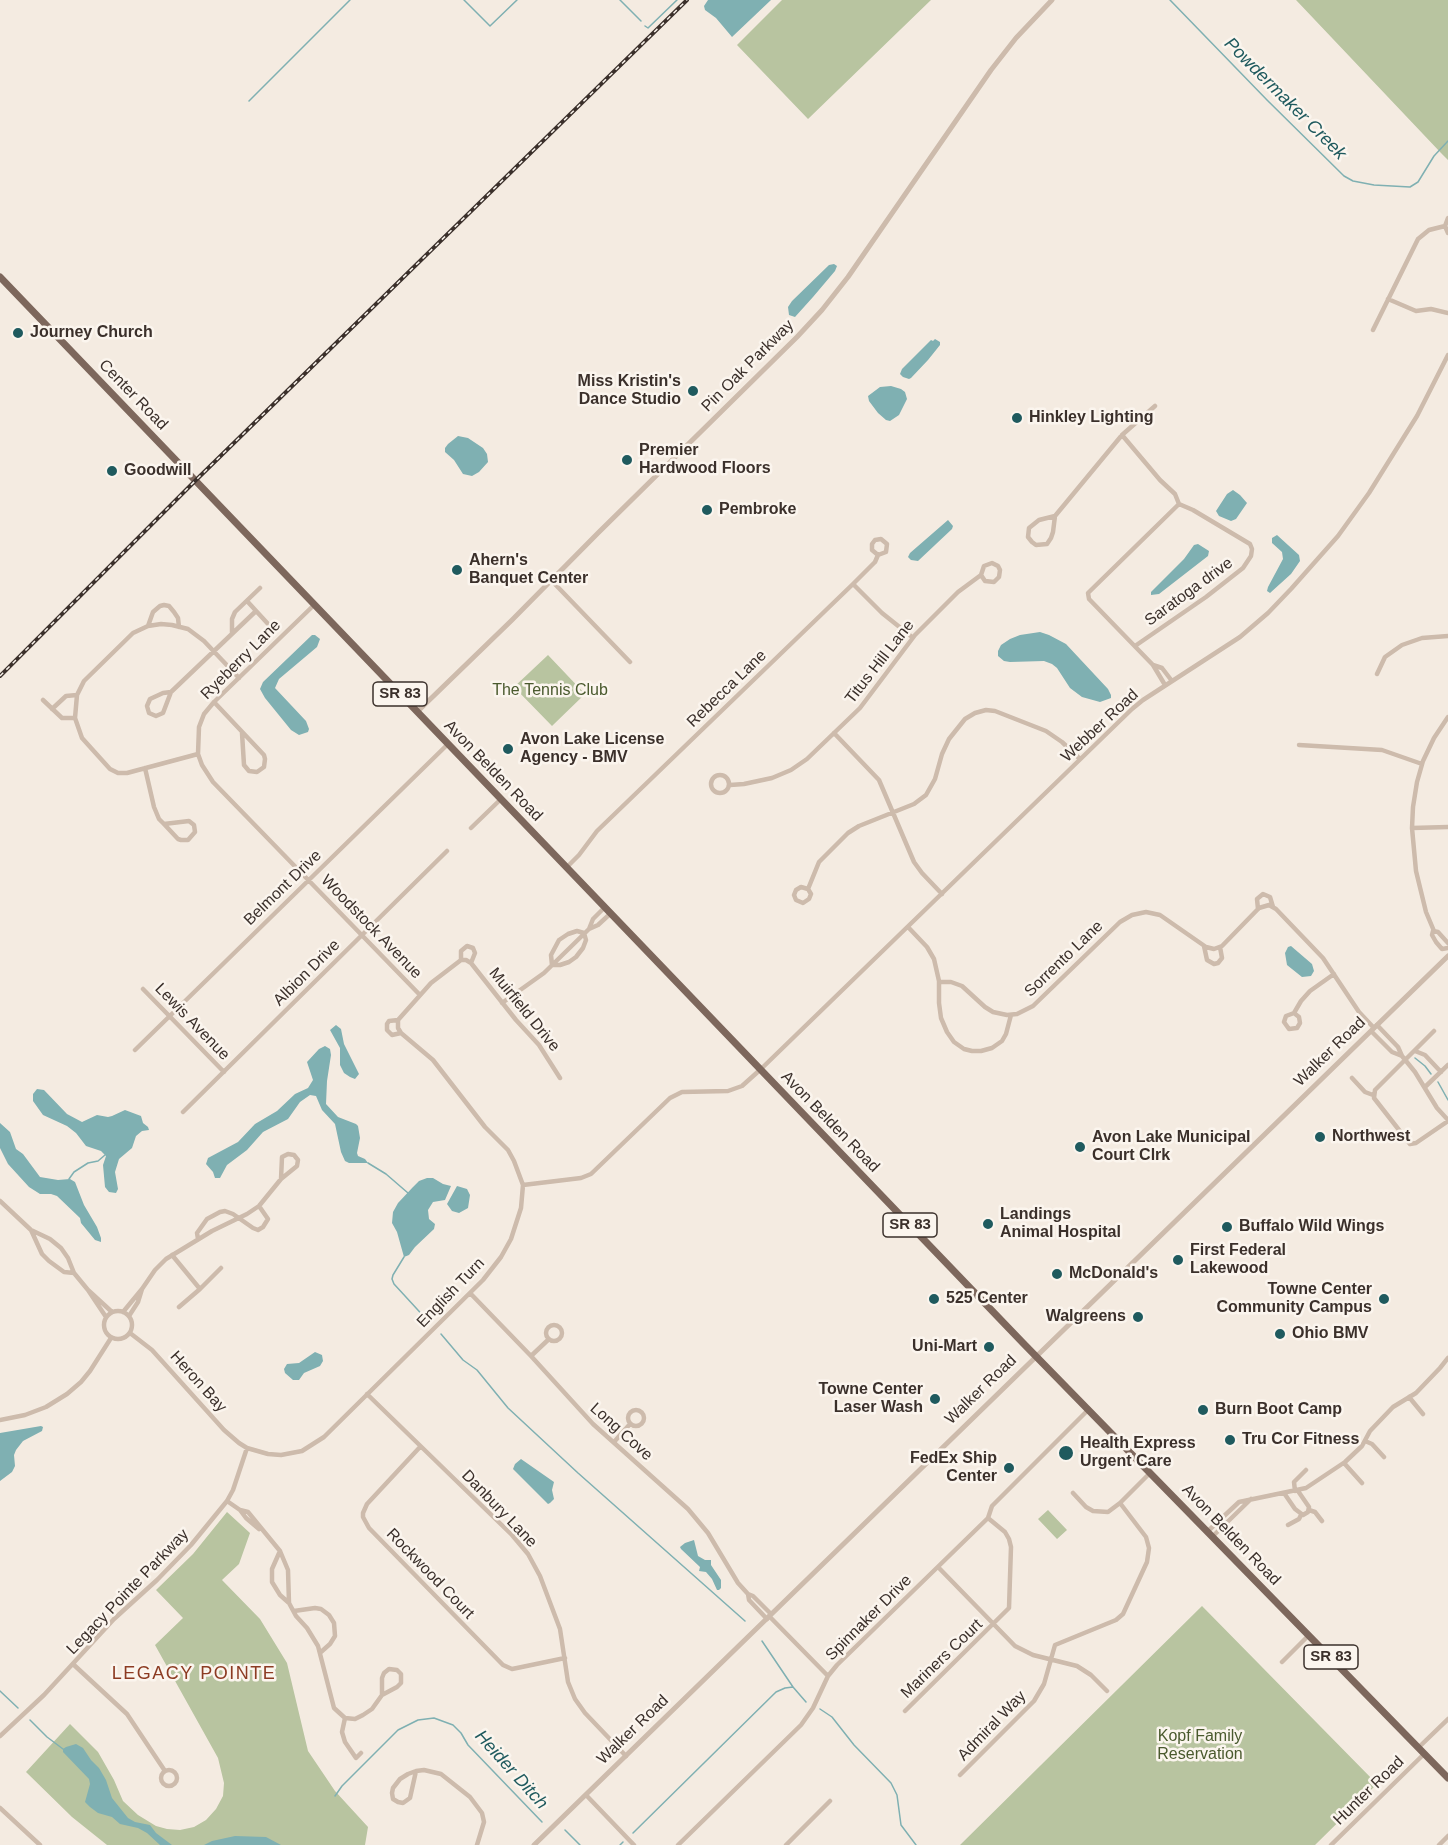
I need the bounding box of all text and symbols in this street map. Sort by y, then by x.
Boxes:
water label: Powdermaker Creek [1219,33,1351,165]
street label: Pin Oak Parkway [698,316,798,416]
place label: Journey Church [30,323,153,343]
marker: Journey Church [11,326,25,340]
street label: Center Road [95,356,171,434]
place label: Miss Kristin's Dance Studio [578,372,681,410]
marker: Miss Kristin's Dance Studio [686,384,700,398]
place label: Hinkley Lighting [1029,408,1153,428]
marker: Hinkley Lighting [1010,411,1024,425]
place label: Premier Hardwood Floors [639,441,771,479]
marker: Premier Hardwood Floors [620,453,634,467]
place label: Goodwill [124,461,192,481]
marker: Goodwill [105,464,119,478]
place label: Pembroke [719,500,796,520]
marker: Pembroke [700,503,714,517]
place label: Ahern's Banquet Center [469,551,588,589]
street label: Saratoga drive [1141,554,1237,630]
marker: Ahern's Banquet Center [450,563,464,577]
street label: Ryeberry Lane [197,616,285,704]
street label: Titus Hill Lane [841,616,919,708]
street label: Rebecca Lane [683,646,771,732]
park label: The Tennis Club [492,681,608,701]
road number: SR 83 [373,682,427,706]
street label: Webber Road [1057,685,1143,767]
street label: Avon Belden Road [440,716,546,826]
place label: Avon Lake License Agency - BMV [520,730,664,768]
marker: Avon Lake License Agency - BMV [501,742,515,756]
street label: Belmont Drive [240,846,326,930]
street label: Woodstock Avenue [316,871,426,983]
street label: Sorrento Lane [1021,917,1107,1001]
street label: Albion Drive [270,936,344,1010]
street label: Muirfield Drive [484,964,564,1056]
street label: Lewis Avenue [151,980,233,1064]
street label: Walker Road [1290,1013,1370,1091]
street label: Avon Belden Road [777,1067,883,1177]
place label: Northwest [1332,1127,1410,1147]
place label: Avon Lake Municipal Court Clrk [1092,1128,1251,1166]
marker: Northwest [1313,1130,1327,1144]
marker: Avon Lake Municipal Court Clrk [1073,1140,1087,1154]
place label: Landings Animal Hospital [1000,1205,1121,1243]
road number: SR 83 [883,1213,937,1237]
marker: Landings Animal Hospital [981,1217,995,1231]
place label: Buffalo Wild Wings [1239,1217,1384,1237]
marker: Buffalo Wild Wings [1220,1220,1234,1234]
place label: First Federal Lakewood [1190,1241,1286,1279]
marker: First Federal Lakewood [1171,1253,1185,1267]
street label: English Turn [413,1254,489,1332]
place label: McDonald's [1069,1264,1158,1284]
marker: McDonald's [1050,1267,1064,1281]
place label: Towne Center Community Campus [1216,1280,1372,1318]
place label: 525 Center [946,1289,1028,1309]
marker: 525 Center [927,1292,941,1306]
marker: Towne Center Community Campus [1377,1292,1391,1306]
place label: Walgreens [1046,1307,1126,1327]
marker: Walgreens [1131,1310,1145,1324]
place label: Ohio BMV [1292,1324,1368,1344]
marker: Ohio BMV [1273,1327,1287,1341]
place label: Uni-Mart [912,1337,977,1357]
marker: Uni-Mart [982,1340,996,1354]
street label: Heron Bay [166,1347,230,1417]
street label: Walker Road [941,1351,1021,1429]
place label: Towne Center Laser Wash [818,1380,923,1418]
marker: Towne Center Laser Wash [928,1392,942,1406]
street label: Long Cove [586,1399,656,1465]
place label: Burn Boot Camp [1215,1400,1342,1420]
marker: Burn Boot Camp [1196,1403,1210,1417]
place label: Tru Cor Fitness [1242,1430,1359,1450]
marker: Tru Cor Fitness [1223,1433,1237,1447]
place label: Health Express Urgent Care [1080,1434,1196,1472]
marker: Health Express Urgent Care [1057,1444,1075,1462]
place label: FedEx Ship Center [910,1449,997,1487]
marker: FedEx Ship Center [1002,1461,1016,1475]
street label: Danbury Lane [457,1466,541,1552]
street label: Avon Belden Road [1178,1480,1284,1590]
street label: Legacy Pointe Parkway [63,1525,193,1659]
street label: Rockwood Court [382,1525,478,1623]
street label: Spinnaker Drive [822,1571,916,1665]
street label: Mariners Court [897,1615,987,1703]
road number: SR 83 [1304,1645,1358,1669]
district label: LEGACY POINTE [112,1663,276,1685]
street label: Admiral Way [954,1687,1030,1765]
street label: Walker Road [593,1691,673,1769]
water label: Heider Ditch [470,1726,552,1814]
park label: Kopf Family Reservation [1157,1727,1243,1765]
street label: Hunter Road [1330,1753,1408,1829]

